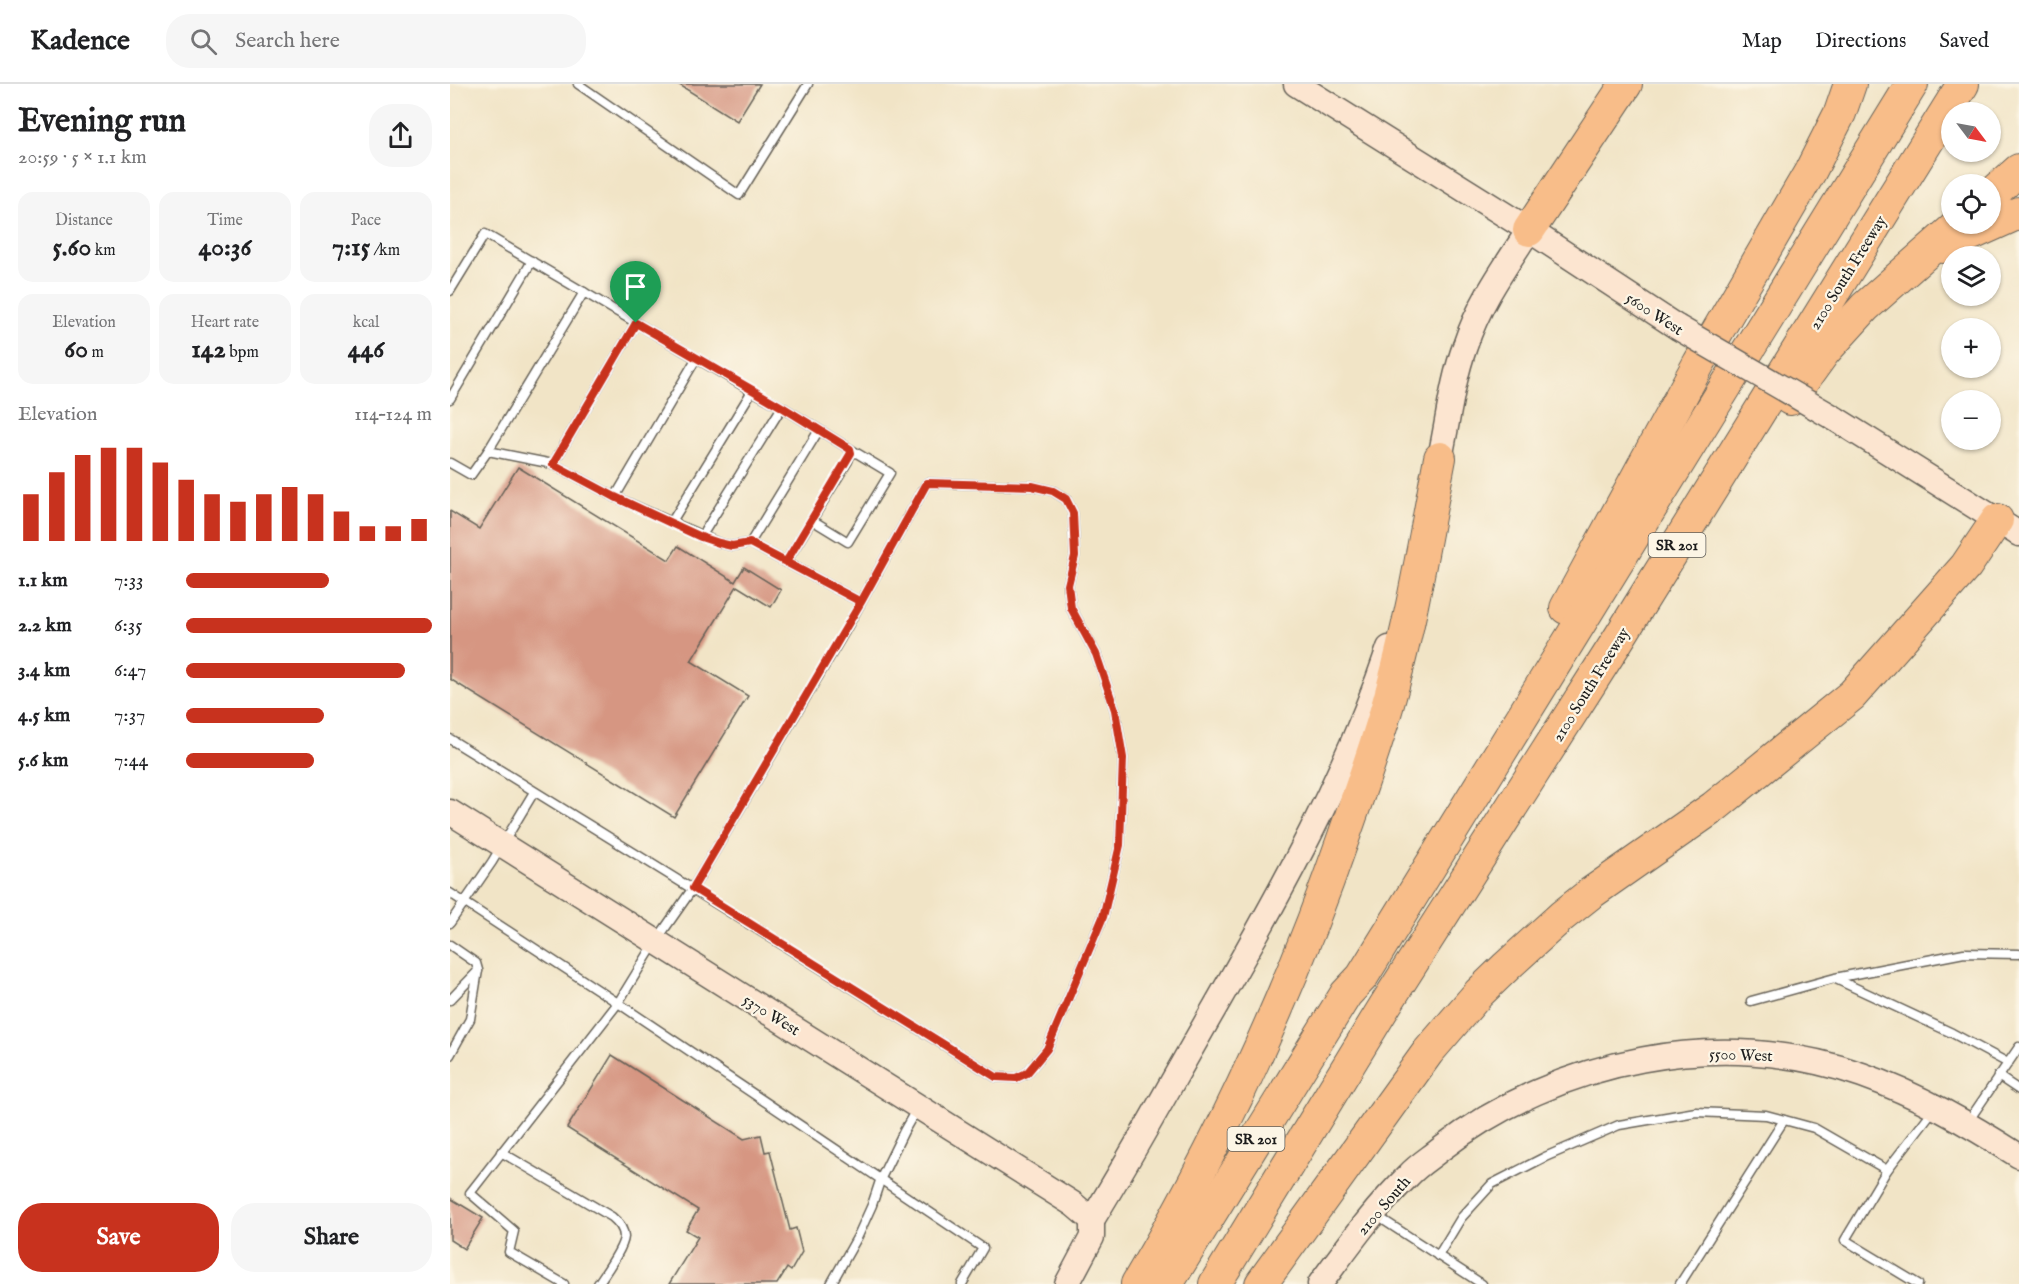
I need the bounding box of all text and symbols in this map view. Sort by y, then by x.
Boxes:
search box [166,14,586,68]
text: Kadence [30,24,130,59]
icon: search [187,25,220,58]
text: Search here [235,27,340,55]
text: Map [1742,28,1782,55]
text: Directions [1815,28,1906,55]
text: Saved [1939,28,1989,55]
text: Evening run [18,101,186,143]
north arrow [1941,102,2001,162]
map controls [1941,102,2001,450]
button: share [369,104,432,167]
text: 20:59 · 5 × 1.1 km [18,145,147,170]
button: locate [1941,174,2001,234]
text: Distance [55,211,113,231]
text: Time [207,211,243,231]
text: Pace [351,211,381,231]
street label: 2100 South Freeway [1806,212,1892,334]
text: 5.60 [52,231,91,264]
text: 40:36 [198,231,252,264]
text: 7:15 [332,231,370,264]
text: km [91,241,116,261]
text: /km [370,241,400,261]
button: layers [1941,246,2001,306]
pin [610,261,661,323]
icon: arrive [619,270,652,303]
street label: 5600 West [1621,289,1687,341]
text: Elevation [52,313,116,333]
text: Heart rate [191,313,259,333]
text: kcal [353,313,379,333]
button: + [1941,318,2001,378]
text: 60 [64,333,88,366]
text: 142 [191,333,226,366]
text: 446 [348,333,384,366]
text: m [88,343,104,363]
text: bpm [226,343,259,363]
button: − [1941,390,2001,450]
text: Elevation [18,402,97,427]
text: 114–124 m [354,402,432,427]
road number: SR 201 [1648,533,1706,557]
text: 1.1 km [18,568,68,593]
text: 7:33 [114,568,144,593]
text: 2.2 km [18,613,72,638]
text: 6:35 [114,613,142,638]
street label: 2100 South Freeway [1549,624,1635,746]
text: 3.4 km [18,658,70,683]
text: 6:47 [114,658,146,683]
text: 4.5 km [18,703,70,728]
text: 7:37 [114,703,145,728]
text: 5.6 km [18,748,69,773]
text: 7:44 [114,748,148,773]
street label: 5370 West [739,990,804,1041]
street label: 5500 West [1709,1045,1774,1067]
road number: SR 201 [1228,1127,1284,1151]
street label: 2100 South [1353,1172,1416,1240]
button: Save [18,1203,219,1272]
button: Share [231,1203,432,1272]

